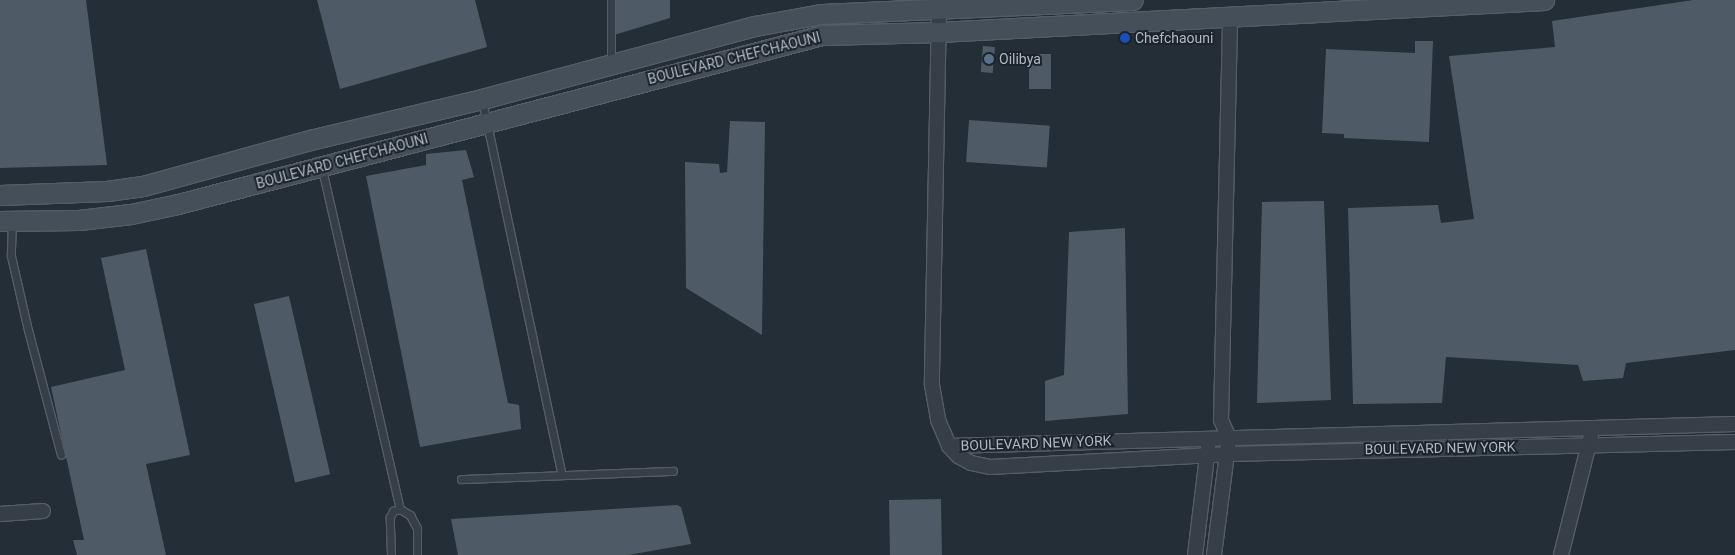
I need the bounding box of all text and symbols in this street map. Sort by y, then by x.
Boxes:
street label: BOULEVARD CHEFCHAOUNI [646,28,822,88]
place label: Chefchaouni [1135,30,1213,46]
marker: Chefchaouni [1119,32,1131,44]
place label: Oilibya [999,51,1041,67]
marker: Oilibya [983,53,995,65]
street label: BOULEVARD CHEFCHAOUNI [254,130,430,192]
street label: BOULEVARD NEW YORK [960,432,1112,454]
street label: BOULEVARD NEW YORK [1364,438,1516,458]

